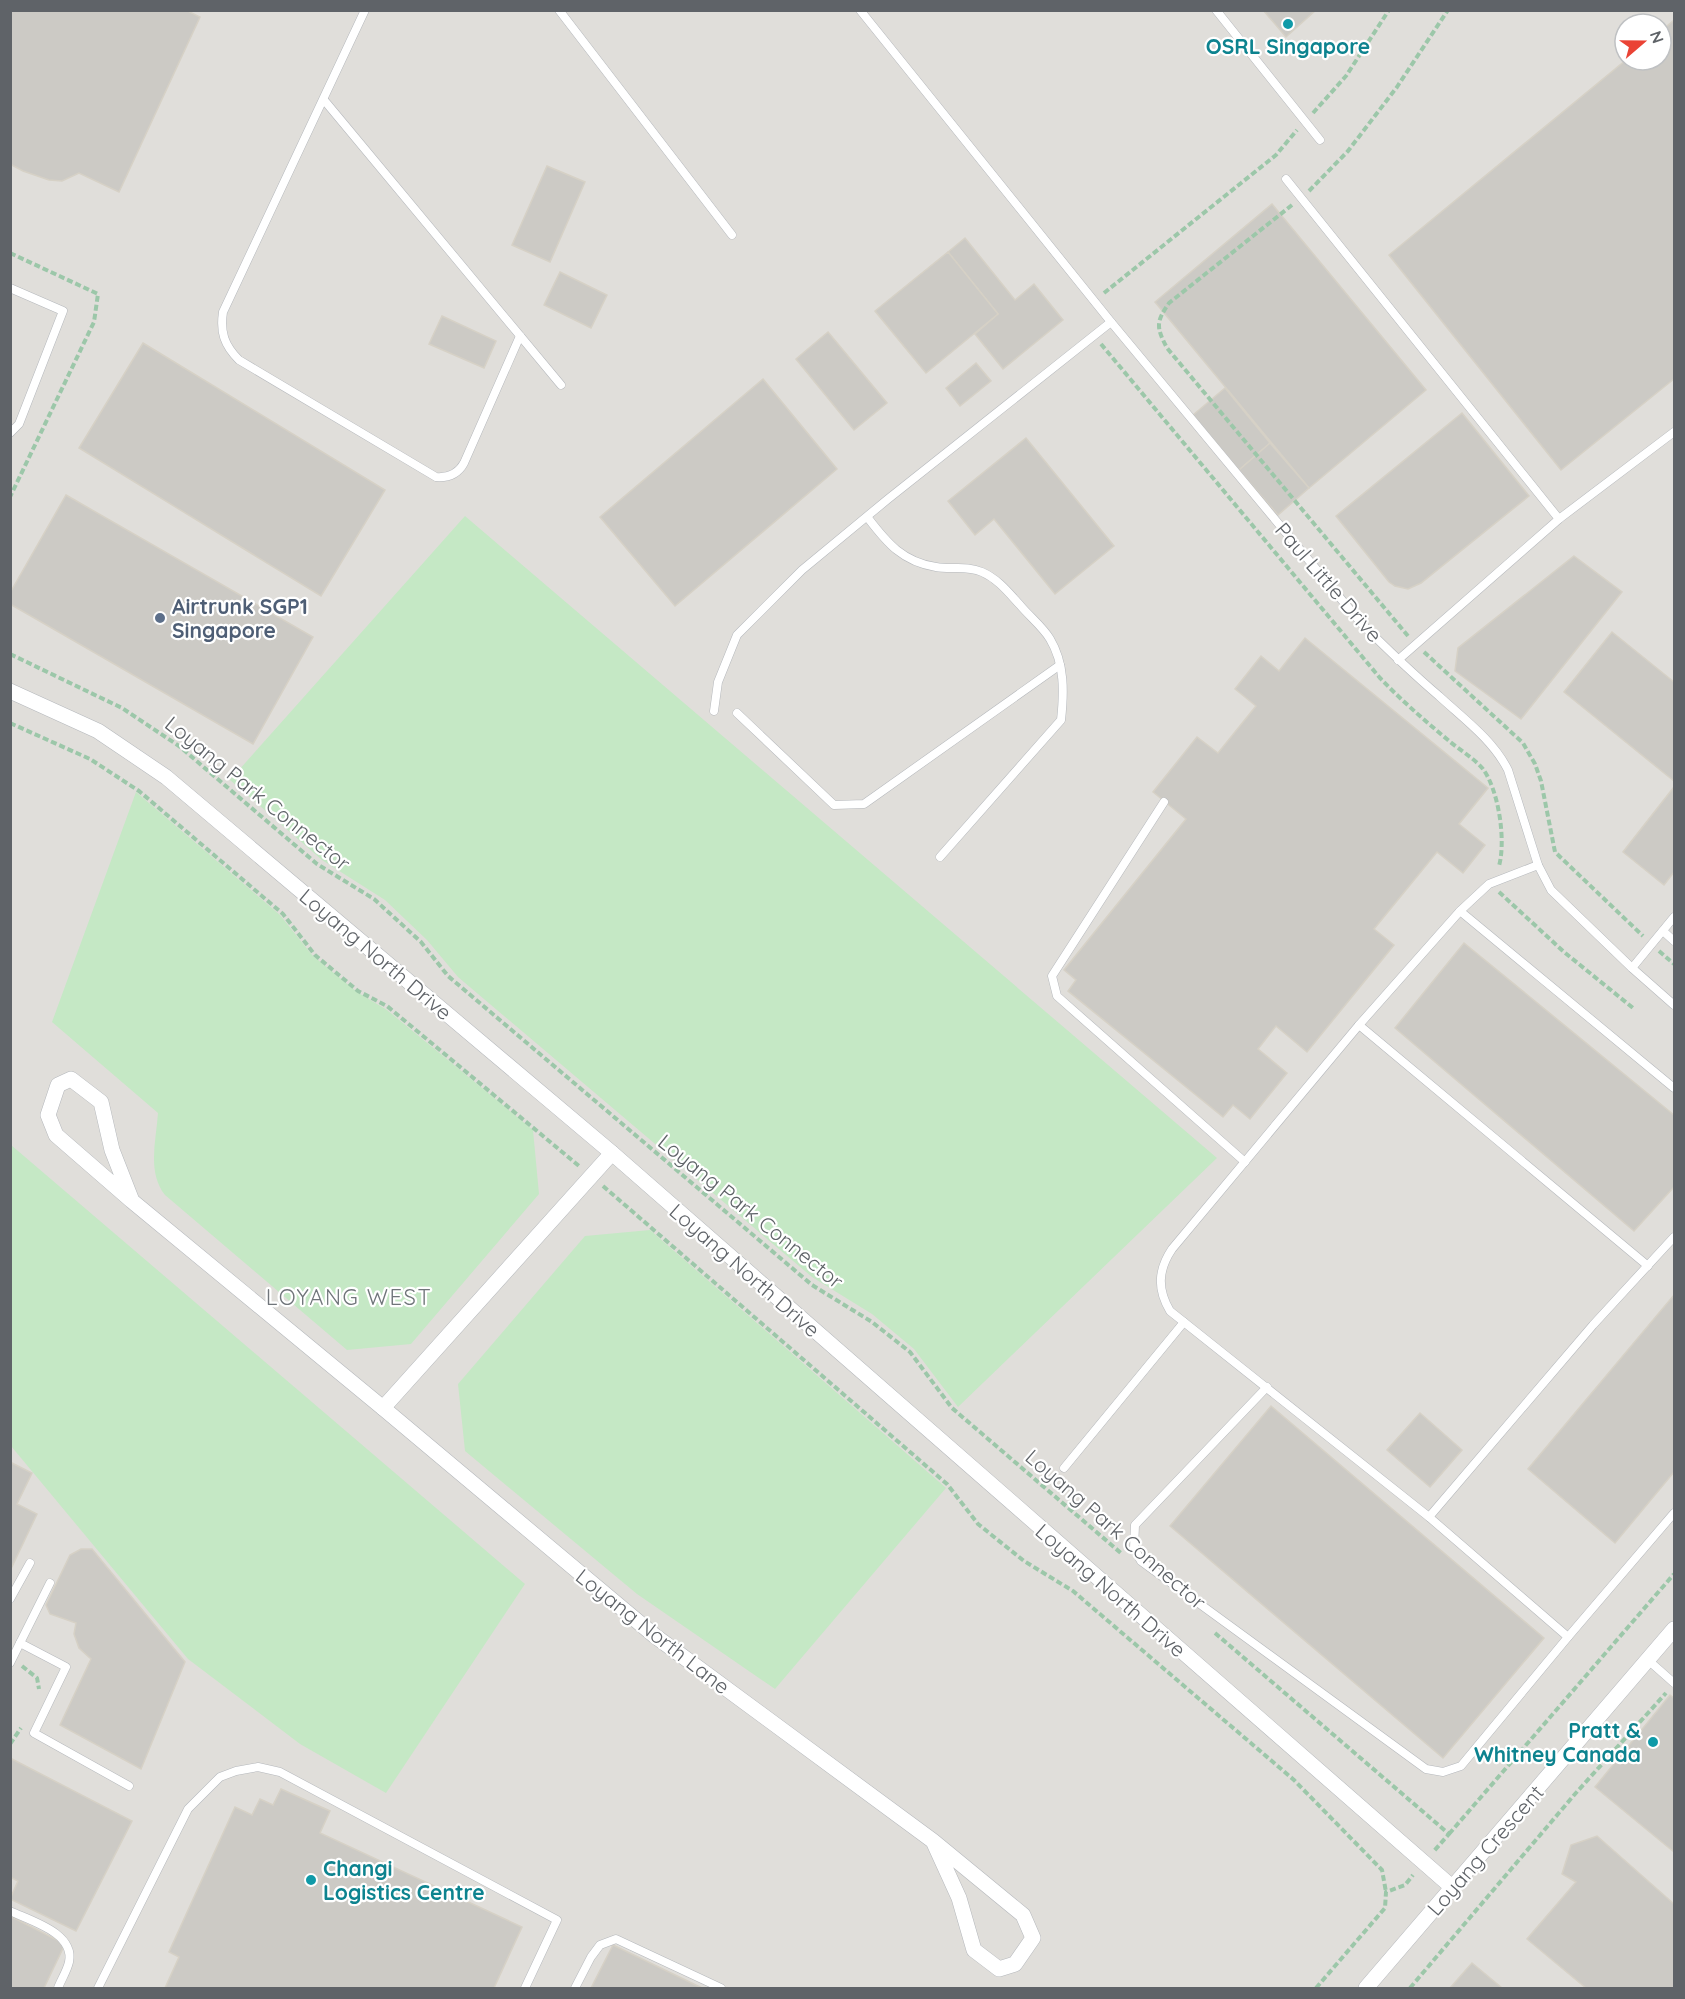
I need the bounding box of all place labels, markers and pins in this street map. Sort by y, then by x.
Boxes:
marker: OSRL Singapore [1281,17,1295,31]
place label: OSRL Singapore [1206,33,1370,59]
place label: Airtrunk SGP1 Singapore [172,593,308,643]
marker: Airtrunk SGP1 Singapore [153,611,167,625]
place label: Pratt & Whitney Canada [1474,1717,1641,1767]
marker: Pratt & Whitney Canada [1646,1735,1660,1749]
place label: Changi Logistics Centre [323,1855,485,1905]
marker: Changi Logistics Centre [304,1873,318,1887]

